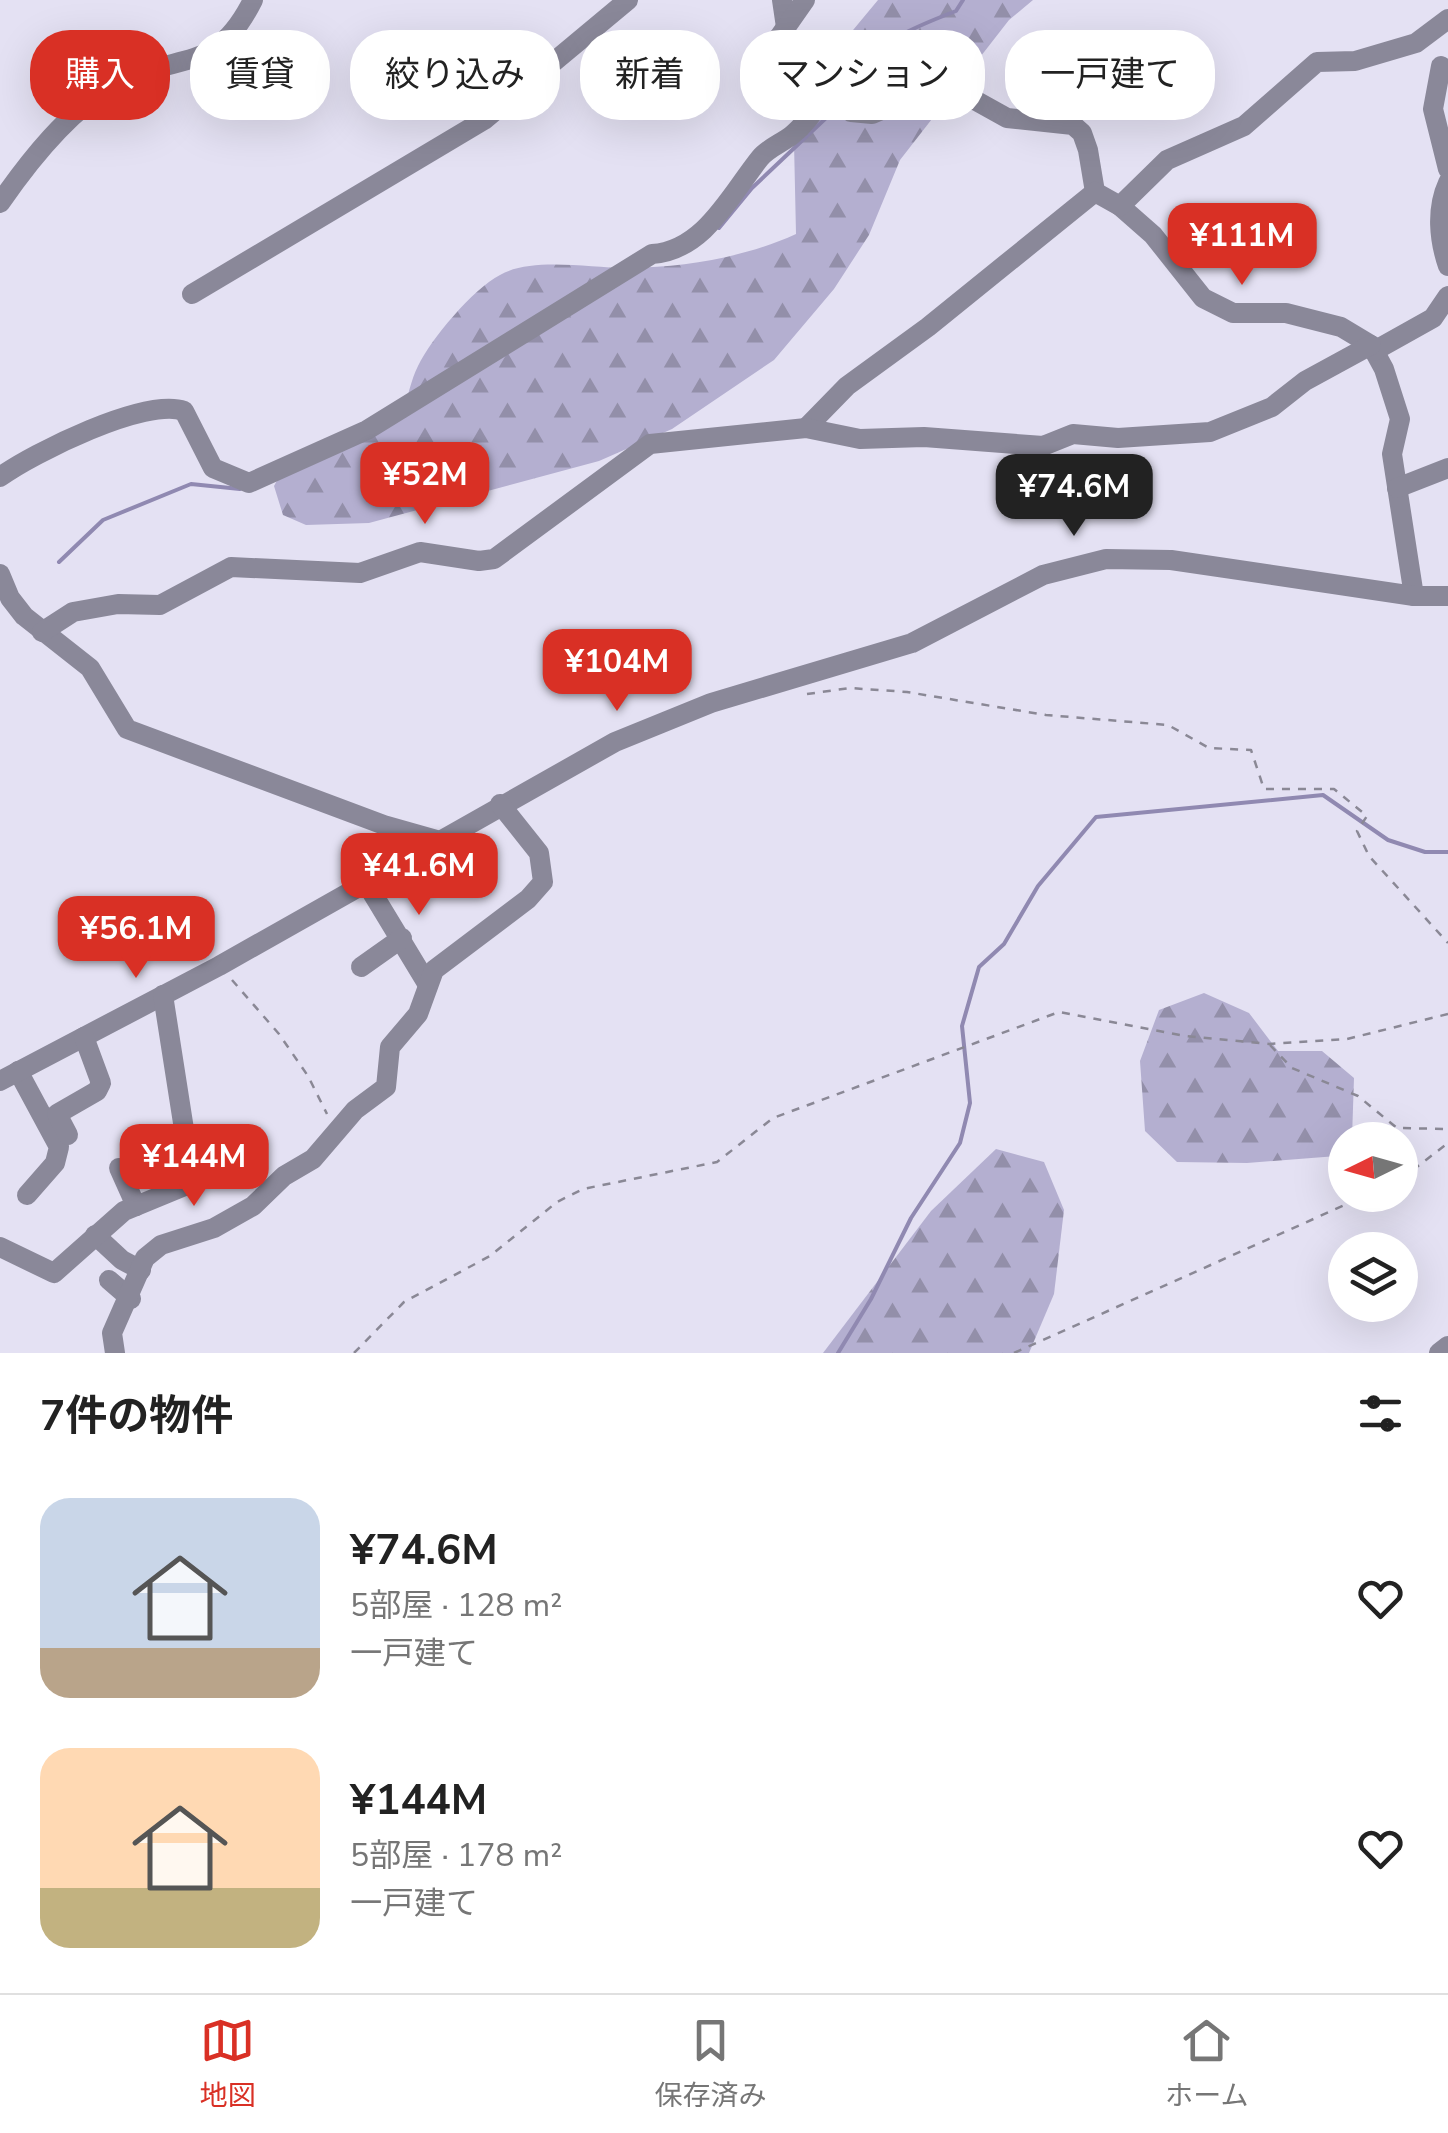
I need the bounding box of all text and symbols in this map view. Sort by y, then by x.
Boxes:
chip: 購入 [30,30,170,120]
chip: 賃貸 [190,30,330,120]
chip: 絞り込み [350,30,560,120]
chip: 新着 [580,30,720,120]
chip: マンション [740,30,985,120]
chip: 一戸建て [1005,30,1215,120]
pin: ¥111M [1172,203,1312,288]
text: ¥111M [1190,214,1294,257]
pin: ¥52M [366,442,484,527]
text: ¥52M [382,453,468,496]
pin: ¥74.6M [993,454,1155,539]
text: ¥74.6M [1018,465,1130,508]
pin: ¥104M [547,629,687,714]
text: ¥104M [565,640,669,683]
pin: ¥41.6M [338,833,500,918]
text: ¥41.6M [363,844,475,887]
pin: ¥56.1M [55,896,217,981]
text: ¥56.1M [80,907,192,950]
north arrow [1328,1122,1418,1212]
map controls [1328,1122,1418,1322]
pin: ¥144M [124,1124,264,1209]
text: ¥144M [142,1135,246,1178]
button: layers [1328,1232,1418,1322]
icon: filters [1353,1386,1408,1441]
text: 7件の物件 [40,1388,233,1445]
text: ¥74.6M [350,1522,498,1579]
icon: home [120,1538,240,1658]
icon: heart [1353,1571,1408,1626]
text: 5部屋 · 128 m² [350,1584,562,1627]
text: 一戸建て [350,1632,478,1675]
text: ¥144M [350,1772,487,1829]
icon: home [120,1788,240,1908]
icon: heart [1353,1821,1408,1876]
text: 5部屋 · 178 m² [350,1834,562,1877]
text: 一戸建て [350,1882,478,1925]
tab: 地図 [199,2013,255,2115]
tab: 保存済み [654,2013,766,2115]
tab: ホーム [1165,2013,1249,2115]

